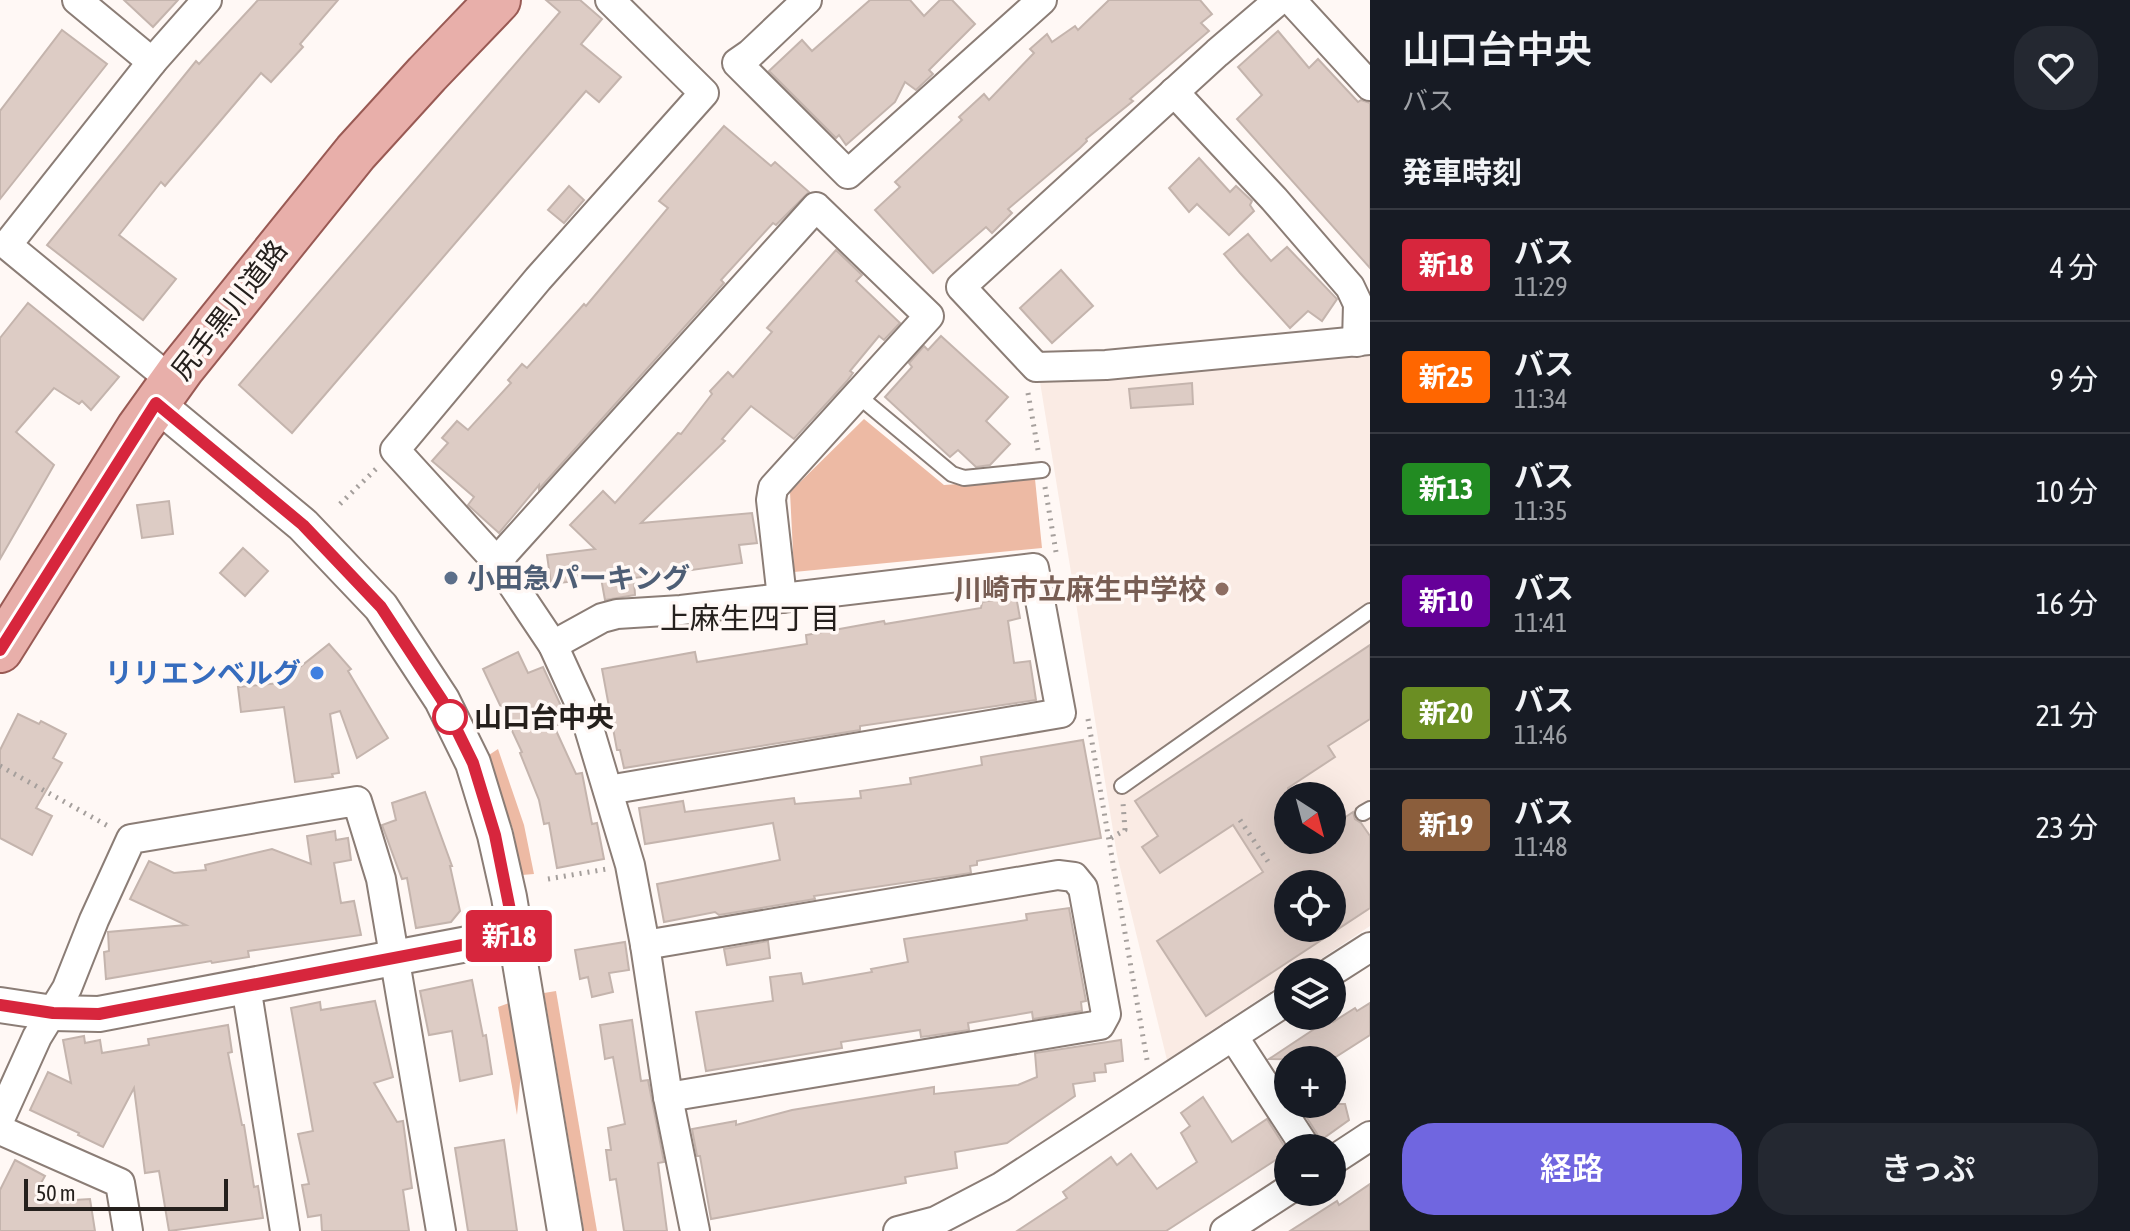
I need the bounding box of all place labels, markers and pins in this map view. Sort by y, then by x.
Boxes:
place label: 小田急パーキング [467,562,690,594]
marker: 小田急パーキング [442,569,460,587]
place label: 川崎市立麻生中学校 [954,573,1206,605]
marker: 川崎市立麻生中学校 [1213,580,1231,598]
place label: リリエンベルグ [105,657,301,689]
marker: リリエンベルグ [308,664,326,682]
marker: 山口台中央 [433,700,467,734]
place label: 山口台中央 [474,701,614,733]

